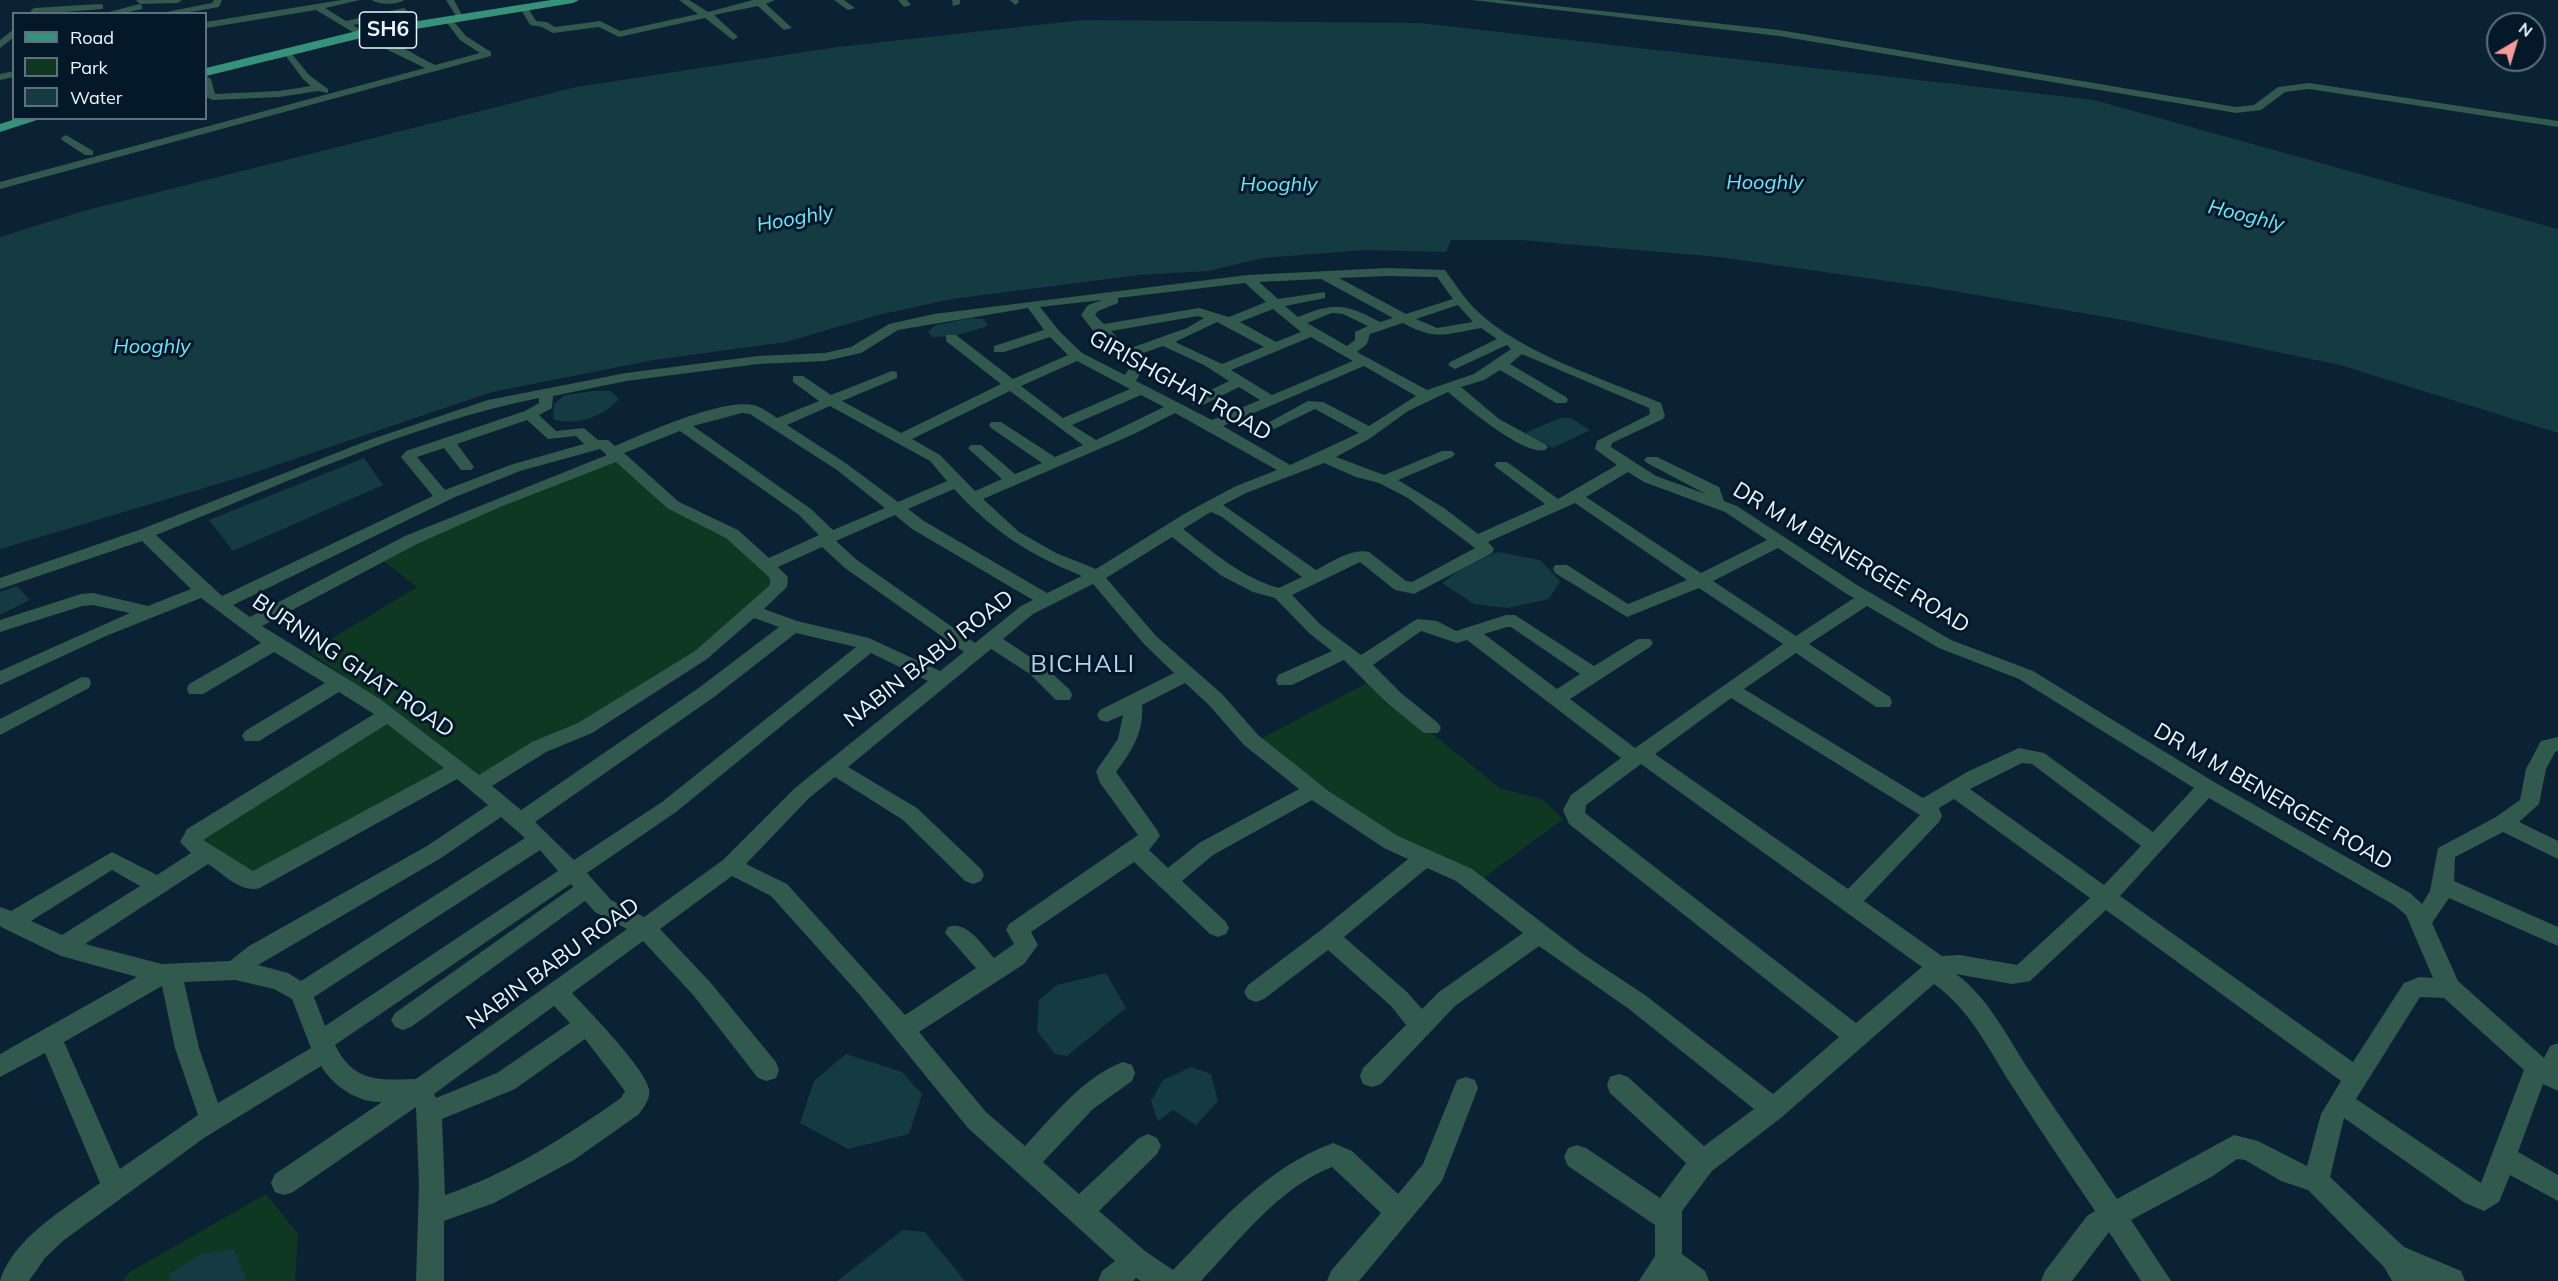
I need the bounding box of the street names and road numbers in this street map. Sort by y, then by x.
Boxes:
road number: SH6 [360,12,416,48]
street label: GIRISHGHAT ROAD [1084,325,1276,447]
street label: DR M M BENERGEE ROAD [1728,477,1974,639]
street label: NABIN BABU ROAD [839,585,1019,733]
street label: BURNING GHAT ROAD [247,589,459,743]
street label: DR M M BENERGEE ROAD [2149,718,2397,876]
street label: NABIN BABU ROAD [461,892,645,1036]

